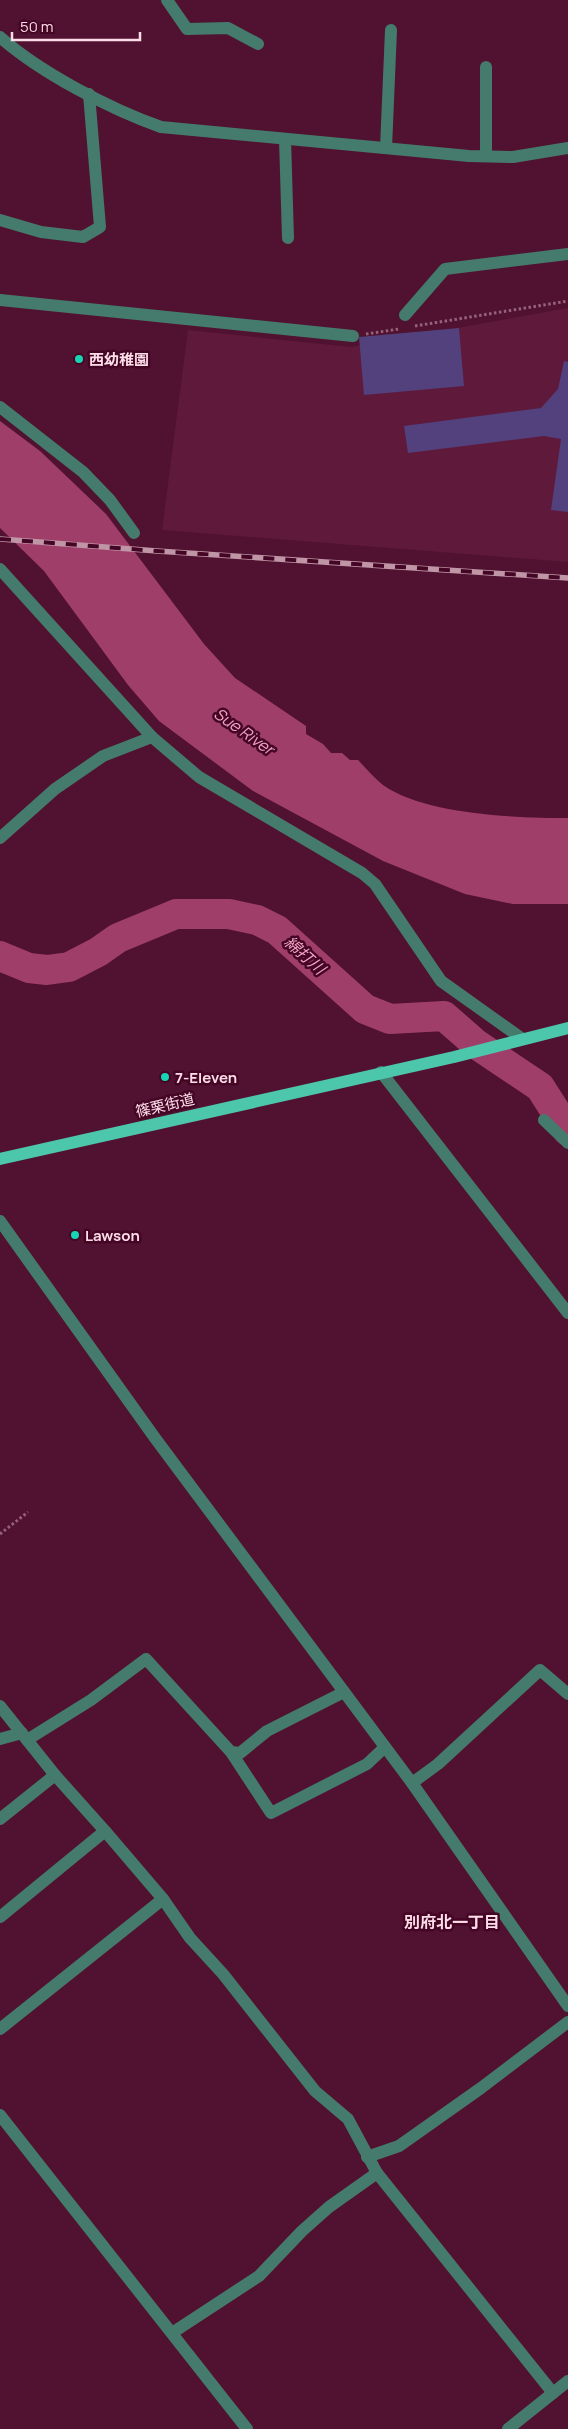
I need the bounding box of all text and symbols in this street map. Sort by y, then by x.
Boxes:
scale bar [12,10,140,42]
text: 50 m [20,16,54,37]
place label: 西幼稚園 [89,349,149,370]
marker: 西幼稚園 [73,353,85,365]
water label: Sue River [210,702,280,761]
water label: 綿打川 [280,931,332,981]
place label: 7-Eleven [175,1067,237,1088]
marker: 7-Eleven [159,1071,171,1083]
street label: 篠栗街道 [133,1088,197,1122]
place label: Lawson [85,1225,140,1246]
marker: Lawson [69,1229,81,1241]
district label: 別府北一丁目 [404,1911,500,1933]

